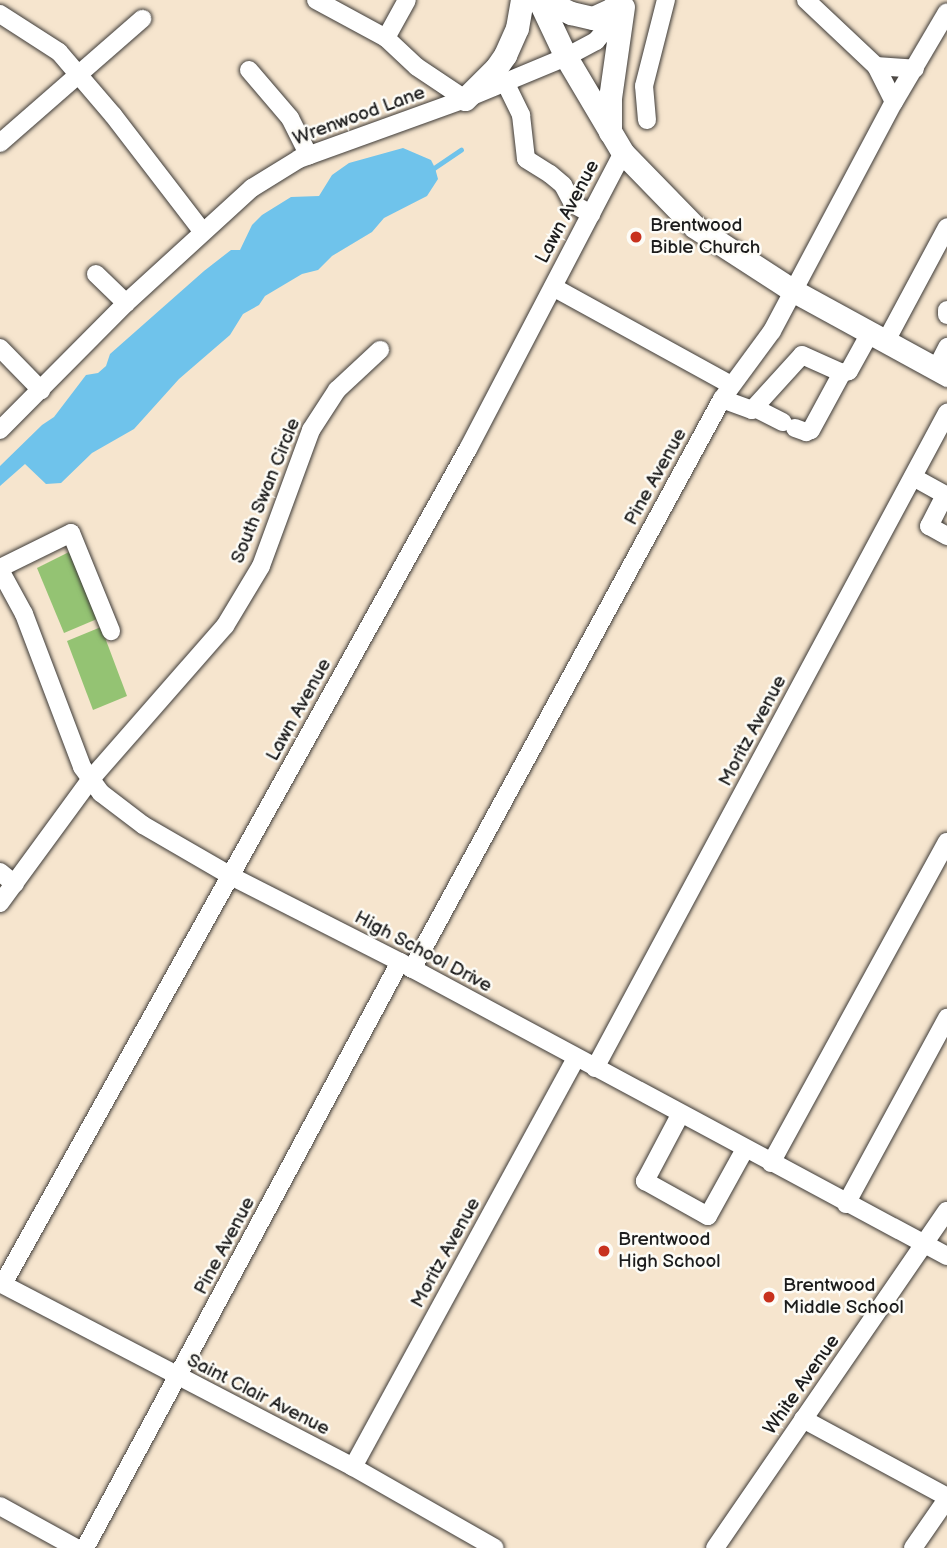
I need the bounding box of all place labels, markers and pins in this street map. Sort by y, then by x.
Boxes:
place label: Brentwood Bible Church [650,215,760,259]
marker: Brentwood Bible Church [628,229,644,245]
place label: Brentwood High School [618,1229,721,1273]
marker: Brentwood High School [596,1243,612,1259]
place label: Brentwood Middle School [783,1275,904,1319]
marker: Brentwood Middle School [761,1289,777,1305]

